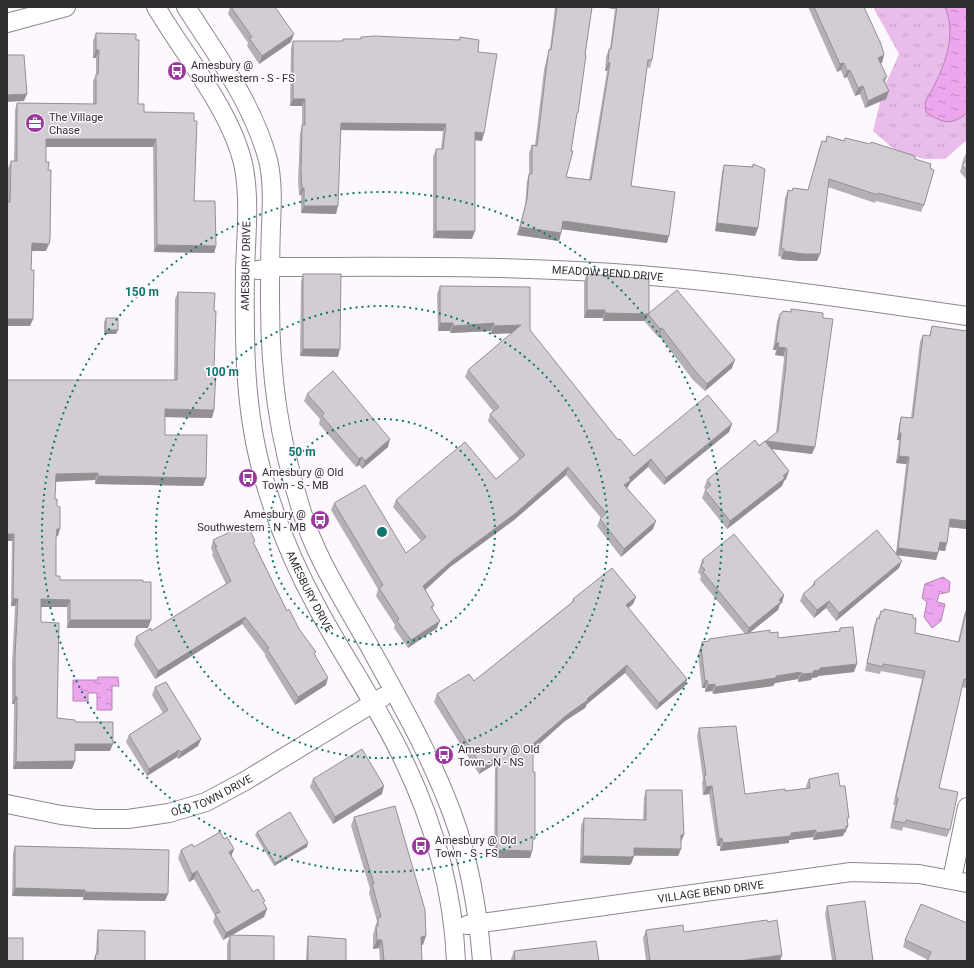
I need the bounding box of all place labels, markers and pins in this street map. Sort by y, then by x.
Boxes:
place label: Amesbury @ Southwestern - S - FS [191,59,295,85]
bus stop icon: Amesbury @ Southwestern - S - FS [166,60,188,82]
place label: The Village Chase [49,111,103,137]
office icon: The Village Chase [24,112,46,134]
place label: Amesbury @ Old Town - S - MB [262,466,343,492]
bus stop icon: Amesbury @ Old Town - S - MB [237,467,259,489]
place label: Amesbury @ Southwestern - N - MB [197,508,306,534]
bus stop icon: Amesbury @ Southwestern - N - MB [309,509,331,531]
centre of rings [375,525,389,539]
place label: Amesbury @ Old Town - N - NS [458,743,539,769]
bus stop icon: Amesbury @ Old Town - N - NS [433,744,455,766]
place label: Amesbury @ Old Town - S - FS [435,834,516,860]
bus stop icon: Amesbury @ Old Town - S - FS [410,835,432,857]

